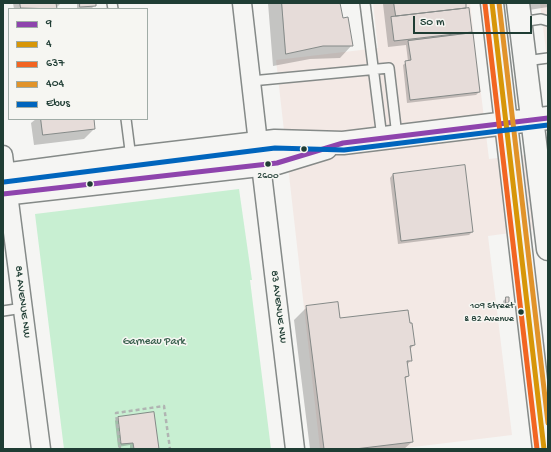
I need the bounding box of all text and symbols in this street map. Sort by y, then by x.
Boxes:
legend [8,8,148,120]
scale bar [415,8,534,34]
text: 50 m [420,16,445,30]
text: 9 [46,17,52,31]
text: 4 [46,37,52,51]
text: 637 [46,57,65,71]
text: 404 [46,77,64,91]
text: Ebus [46,97,70,111]
unlabelled marker [299,144,309,154]
marker: 2600 [263,159,273,169]
place label: 2600 [257,170,279,182]
unlabelled marker [85,179,95,189]
street label: 84 AVENUE NW [11,265,33,339]
street label: 83 AVENUE NW [267,270,289,344]
place label: 109 Street & 82 Avenue [464,300,514,324]
marker: 109 Street & 82 Avenue [516,307,526,317]
park label: Garneau Park [123,335,185,349]

